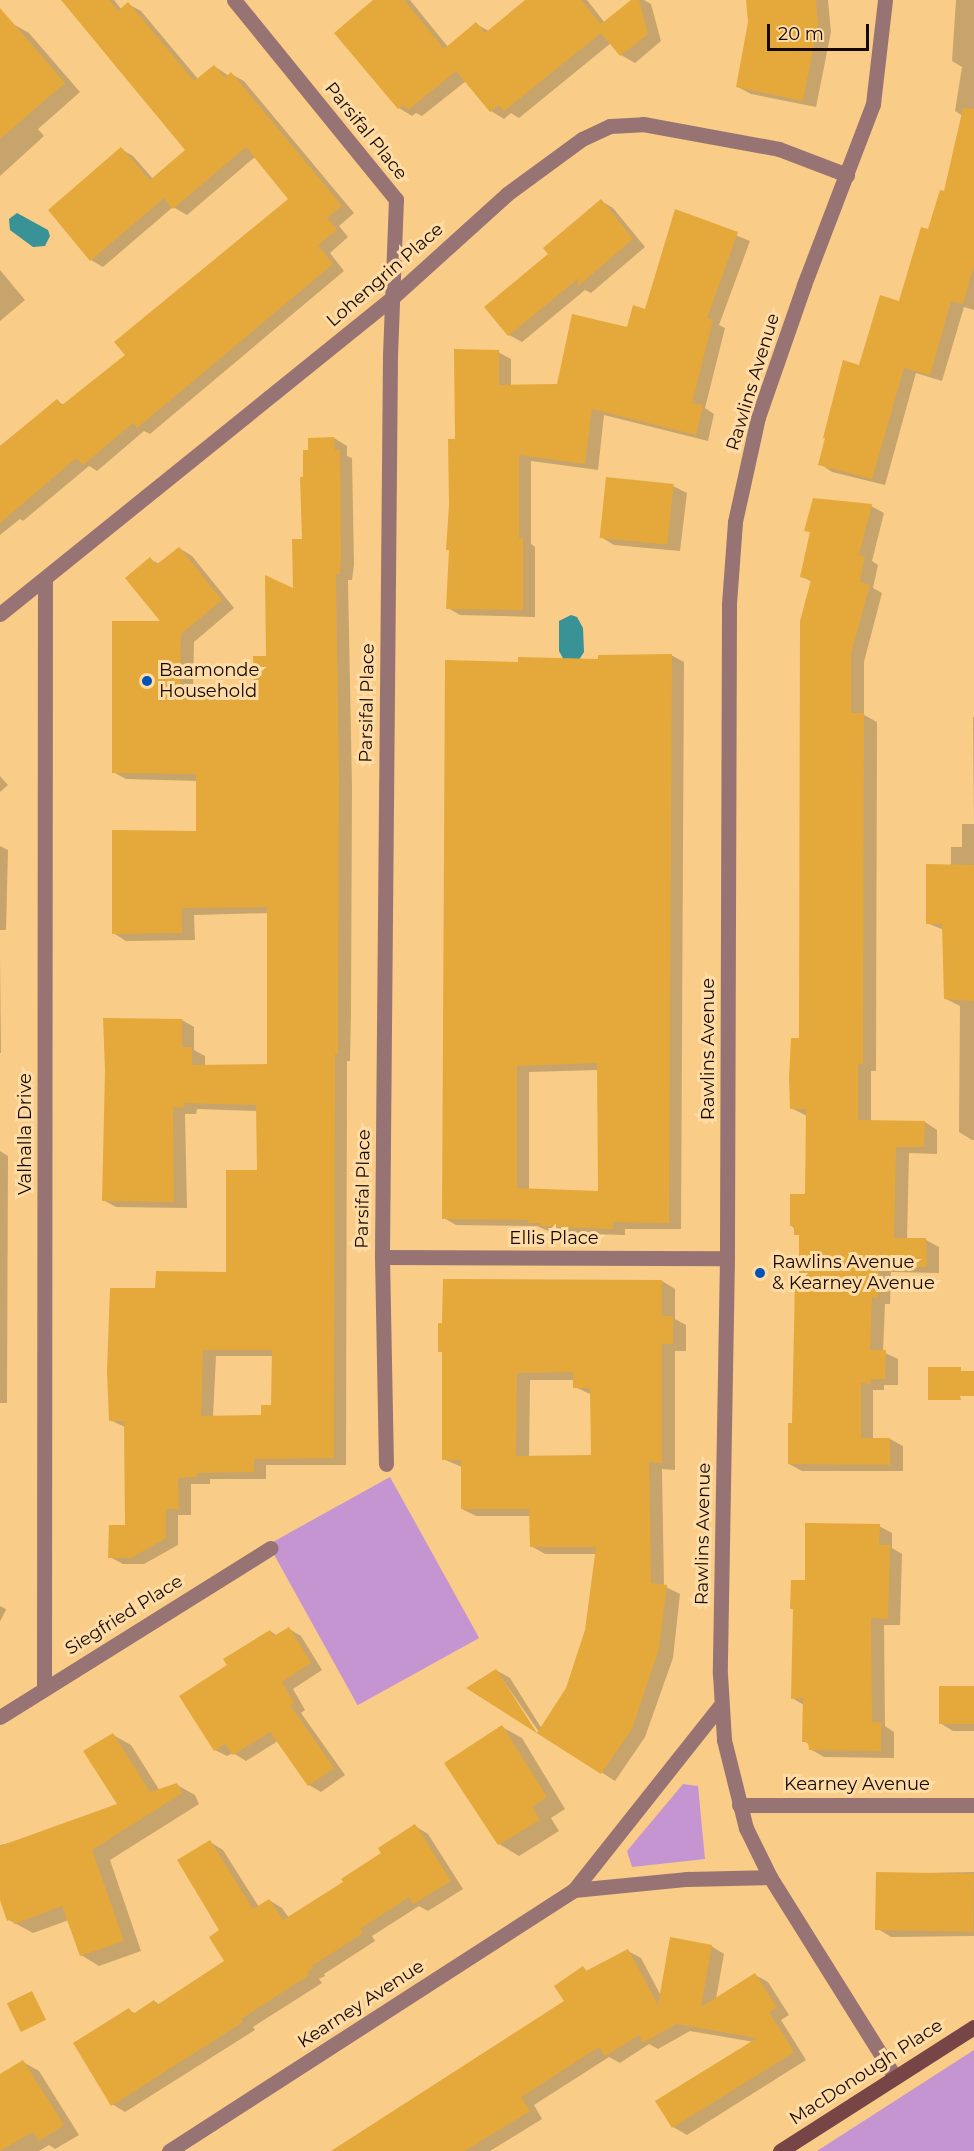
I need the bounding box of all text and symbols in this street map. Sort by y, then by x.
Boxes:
scale bar [770,12,872,50]
text: 20 m [778,23,824,45]
street label: Parsifal Place [320,78,412,184]
street label: Lohengrin Place [322,219,448,331]
street label: Rawlins Avenue [722,311,784,453]
street label: Parsifal Place [355,643,379,763]
place label: Baamonde Household [159,660,259,702]
marker: Baamonde Household [140,674,154,688]
street label: Rawlins Avenue [697,978,719,1120]
street label: Valhalla Drive [14,1073,36,1195]
street label: Parsifal Place [351,1129,375,1249]
street label: Ellis Place [509,1227,599,1249]
place label: Rawlins Avenue & Kearney Avenue [772,1252,935,1294]
marker: Rawlins Avenue & Kearney Avenue [753,1266,767,1280]
street label: Rawlins Avenue [691,1463,715,1605]
street label: Siegfried Place [61,1570,187,1660]
street label: Kearney Avenue [784,1773,930,1795]
street label: Kearney Avenue [294,1955,428,2053]
street label: MacDonough Place [785,2014,947,2130]

